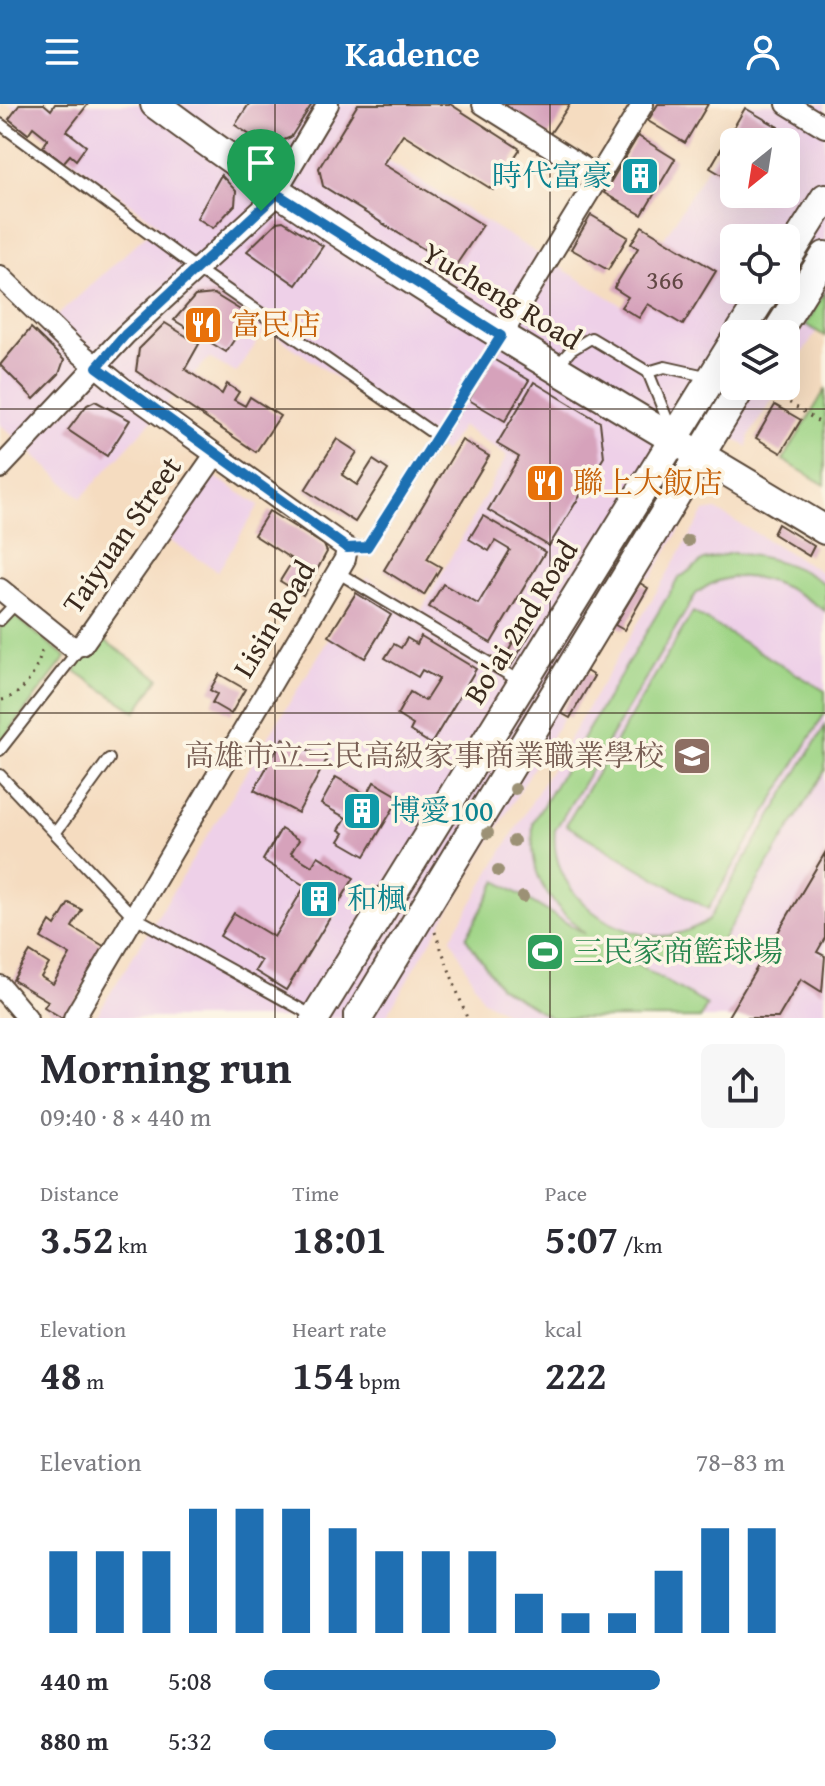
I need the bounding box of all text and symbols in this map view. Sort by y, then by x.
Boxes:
text: Kadence [345,26,480,79]
icon: menu [40,30,84,74]
icon: person [741,30,785,74]
north arrow [720,128,800,208]
map controls [720,128,800,400]
pin [227,129,295,211]
icon: arrive [239,141,283,185]
place label: 時代富豪 [492,153,612,197]
building icon: 時代富豪 [619,155,661,197]
button: locate [720,224,800,304]
street label: Yucheng Road [414,230,591,360]
house number: 366 [646,260,684,299]
place label: 富民店 [231,302,321,346]
restaurant icon: 富民店 [182,304,224,346]
button: layers [720,320,800,400]
street label: Taiyuan Street [51,447,192,622]
place label: 聯上大飯店 [573,460,723,504]
restaurant icon: 聯上大飯店 [524,462,566,504]
street label: Bo'ai 2nd Road [452,531,588,712]
street label: Lisin Road [221,552,325,685]
place label: 高雄市立三民高級家事商業職業學校 [184,733,664,777]
school or university icon: 高雄市立三民高級家事商業職業學校 [671,735,713,777]
place label: 博愛100 [390,788,493,832]
building icon: 博愛100 [341,790,383,832]
place label: 和楓 [347,876,407,920]
building icon: 和楓 [298,878,340,920]
place label: 三民家商籃球場 [573,929,783,973]
sports icon: 三民家商籃球場 [524,931,566,973]
text: Morning run [40,1035,291,1099]
button: share [701,1044,785,1128]
text: 09:40 · 8 × 440 m [40,1097,211,1136]
text: Distance [40,1177,119,1209]
text: Time [292,1177,339,1209]
text: Pace [545,1177,587,1209]
text: 3.52 [40,1209,113,1268]
text: 18:01 [292,1209,387,1268]
text: 5:07 [545,1209,618,1268]
text: km [113,1229,147,1261]
text: /km [618,1229,663,1261]
text: Elevation [40,1313,126,1345]
text: Heart rate [292,1313,387,1345]
text: kcal [545,1313,582,1345]
text: 48 [40,1345,81,1404]
text: 154 [292,1345,355,1404]
text: 222 [545,1345,607,1404]
text: m [81,1365,104,1397]
text: bpm [355,1365,401,1397]
text: Elevation [40,1442,142,1481]
text: 78–83 m [696,1442,785,1481]
text: 440 m [40,1661,108,1700]
text: 5:08 [168,1661,212,1700]
text: 880 m [40,1721,108,1760]
text: 5:32 [168,1721,212,1760]

